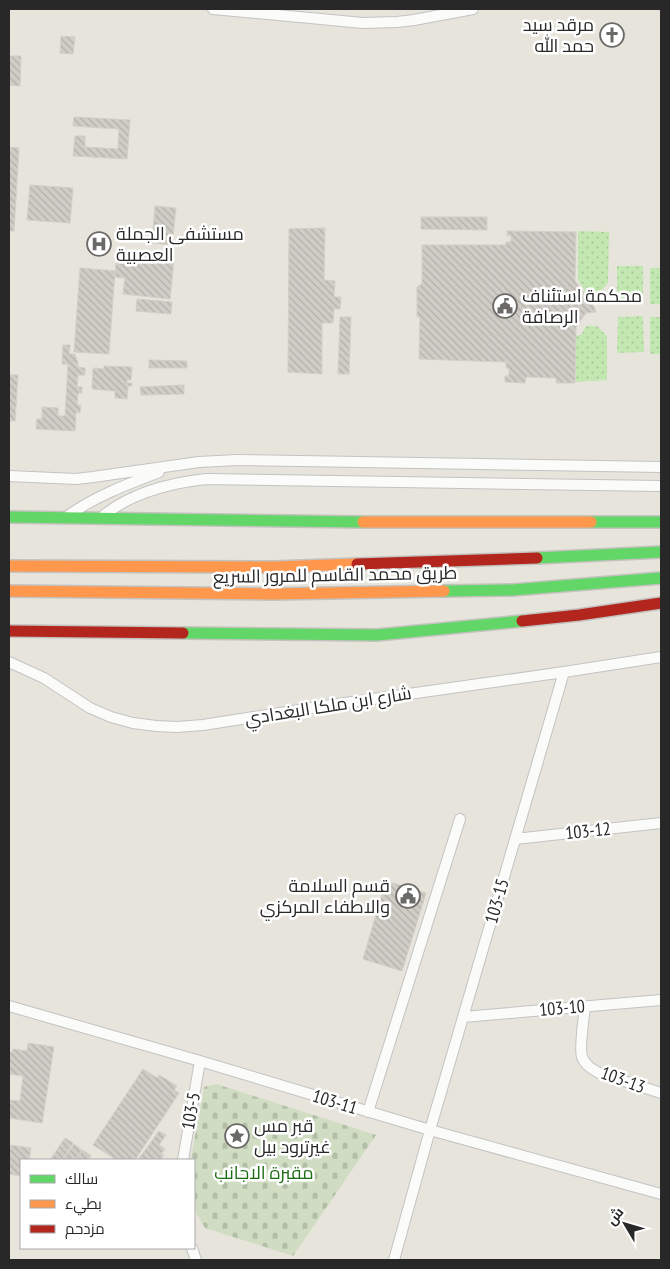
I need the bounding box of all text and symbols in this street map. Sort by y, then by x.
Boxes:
place label: مرقد سيد حمد الله [523,13,594,57]
church icon: مرقد سيد حمد الله [599,22,625,48]
place label: مستشفى الجملة العصبية [116,222,244,266]
hospital icon: مستشفى الجملة العصبية [86,231,112,257]
place label: محكمة استئناف الرصافة [522,284,642,328]
public building icon: محكمة استئناف الرصافة [492,293,518,319]
street label: طريق محمد القاسم للمرور السريع [213,561,457,589]
street label: شارع ابن ملكا البغدادي [243,681,413,733]
street label: 103-12 [564,817,612,844]
place label: قسم السلامة والاطفاء المركزي [260,874,390,921]
street label: 103-15 [479,876,514,926]
public building icon: قسم السلامة والاطفاء المركزي [395,883,421,909]
street label: 103-10 [538,994,586,1021]
street label: 103-13 [598,1061,649,1098]
street label: 103-11 [310,1084,360,1119]
street label: 103-5 [176,1090,205,1131]
place label: قبر مس غيرترود بيل [254,1114,331,1158]
place icon: قبر مس غيرترود بيل [224,1123,250,1149]
legend [20,1159,195,1249]
park label: مقبرة الاجانب [214,1161,314,1184]
text: سالك [65,1169,98,1188]
text: بطيء [65,1194,102,1216]
north arrow [600,1199,650,1249]
text: ش [602,1203,627,1229]
text: مزدحم [65,1219,105,1239]

